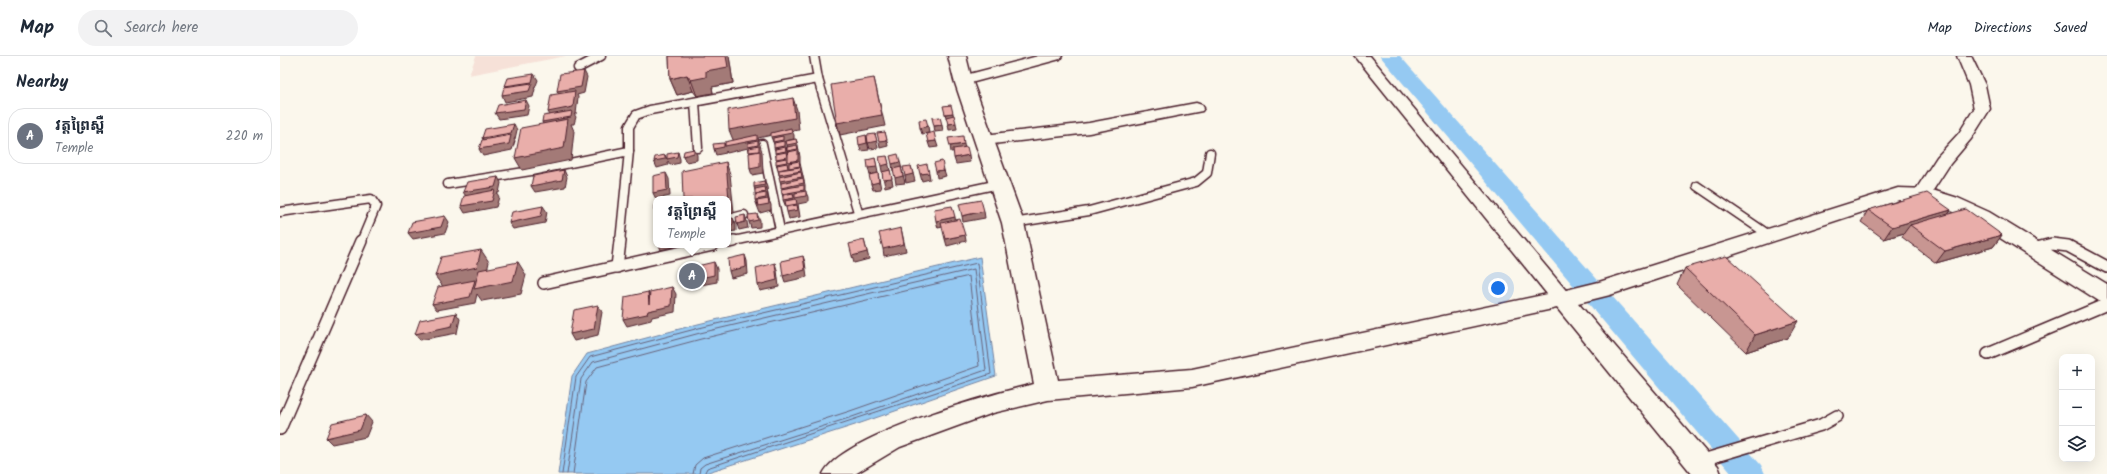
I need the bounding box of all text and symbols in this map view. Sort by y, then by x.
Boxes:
search box [78,10,358,46]
text: Map [20,13,54,43]
text: Search here [124,16,198,40]
icon: search [92,17,114,39]
text: Map [1927,17,1952,39]
text: Directions [1974,17,2032,39]
text: Saved [2054,17,2087,39]
text: Nearby [16,69,68,96]
text: វត្តព្រៃស្ពឺ [55,114,105,138]
text: A [26,126,34,147]
text: 220 m [226,126,263,147]
text: Temple [55,138,93,159]
popup [653,196,731,248]
text: វត្តព្រៃស្ពឺ [667,200,717,224]
text: Temple [667,224,706,245]
pin: A [679,261,705,291]
your location [1488,278,1508,298]
map controls [2059,354,2095,462]
button: + [2059,354,2095,390]
button: − [2059,390,2095,426]
button: layers [2059,426,2095,462]

